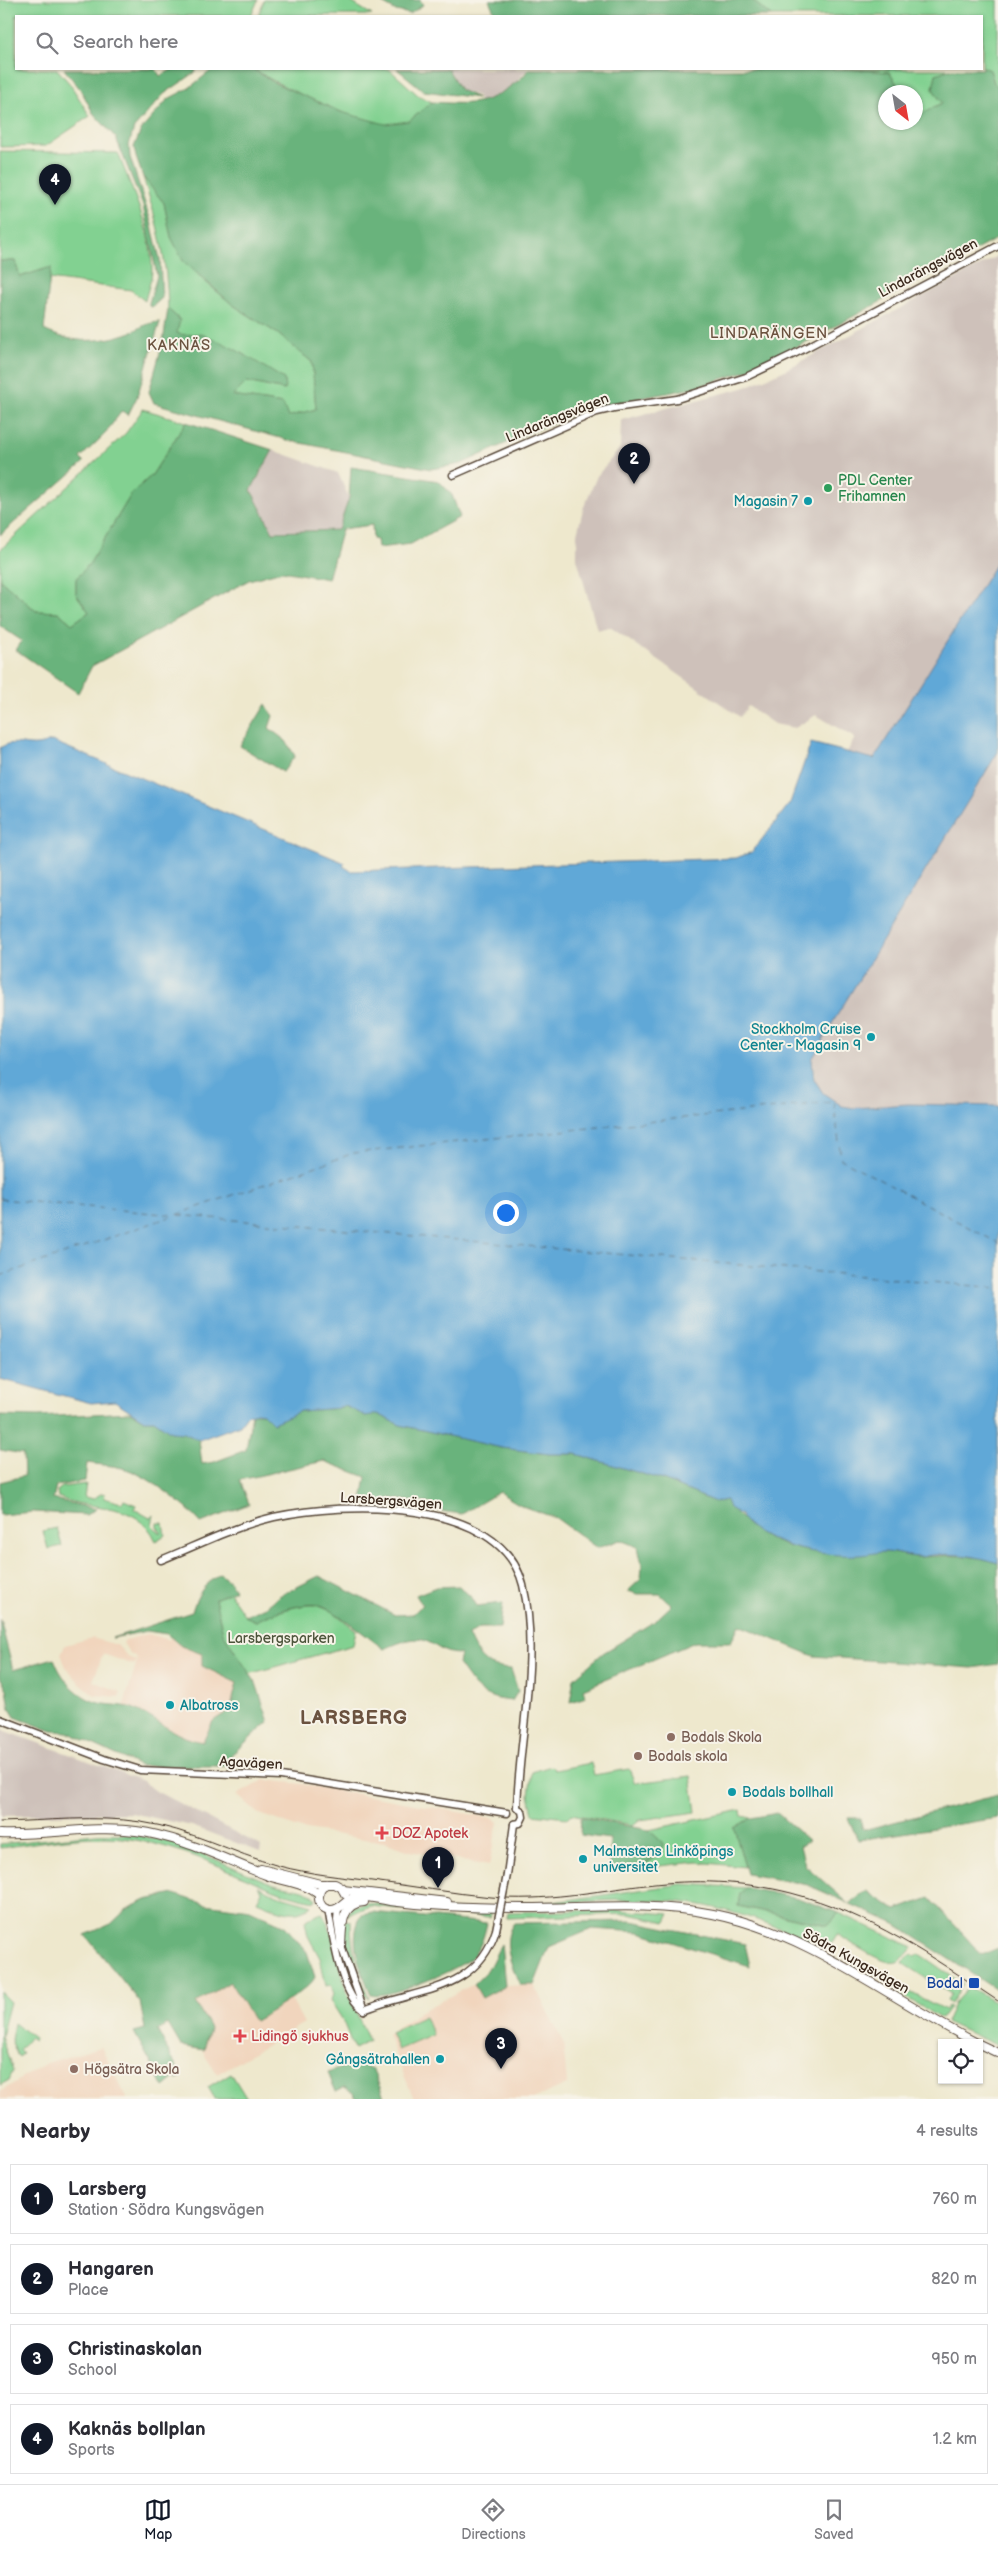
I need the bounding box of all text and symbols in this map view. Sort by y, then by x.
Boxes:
search box [15,15,983,70]
icon: search [33,29,61,57]
text: Search here [73,31,178,54]
north arrow [878,85,923,130]
pin: 4 [39,164,71,205]
street label: Lindarängsvägen [876,235,980,301]
district label: LINDARÄNGEN [710,324,828,343]
district label: KAKNÄS [147,336,211,355]
street label: Lindarängsvägen [503,390,611,446]
pin: 2 [618,443,650,484]
place label: PDL Center Frihamnen [838,472,913,505]
marker: PDL Center Frihamnen [822,482,834,494]
place label: Magasin 7 [734,493,798,510]
marker: Magasin 7 [802,495,814,507]
place label: Stockholm Cruise Center - Magasin 9 [740,1021,861,1054]
marker: Stockholm Cruise Center - Magasin 9 [865,1031,877,1043]
your location [493,1200,519,1226]
street label: Larsbergsvägen [339,1489,443,1513]
park label: Larsbergsparken [227,1630,335,1647]
place label: Albatross [180,1697,238,1714]
marker: Albatross [164,1699,176,1711]
district label: LARSBERG [300,1707,408,1730]
place label: Bodals Skola [681,1729,762,1746]
marker: Bodals Skola [665,1731,677,1743]
place label: Bodals skola [648,1748,728,1765]
marker: Bodals skola [632,1750,644,1762]
street label: Agavägen [219,1753,283,1773]
place label: Bodals bollhall [742,1784,833,1801]
marker: Bodals bollhall [726,1786,738,1798]
place label: DOZ Apotek [392,1825,468,1842]
marker: DOZ Apotek [376,1827,388,1839]
place label: Malmstens Linköpings universitet [593,1843,734,1876]
pin: 1 [422,1847,454,1888]
marker: Malmstens Linköpings universitet [577,1853,589,1865]
street label: Södra Kungsvägen [800,1925,912,1997]
place label: Bodal [926,1975,963,1992]
marker: Bodal [967,1976,981,1990]
place label: Lidingö sjukhus [251,2028,349,2045]
pin: 3 [485,2028,517,2069]
marker: Lidingö sjukhus [233,2029,247,2043]
map controls [938,2039,983,2084]
button: locate [938,2039,983,2084]
place label: Gångsätrahallen [326,2051,430,2068]
marker: Gångsätrahallen [434,2053,446,2065]
place label: Högsätra Skola [84,2061,180,2078]
marker: Högsätra Skola [68,2063,80,2075]
text: Nearby [20,2119,90,2144]
text: 4 results [916,2122,978,2141]
text: Larsberg [68,2178,146,2201]
text: 1 [34,2190,40,2209]
text: 760 m [932,2190,977,2209]
text: Station · Södra Kungsvägen [68,2201,264,2220]
text: Hangaren [68,2258,154,2281]
text: 2 [32,2270,42,2289]
text: 820 m [931,2270,977,2289]
text: Place [68,2281,109,2300]
text: Christinaskolan [68,2338,202,2361]
text: 3 [32,2350,42,2369]
text: 950 m [932,2350,977,2369]
text: School [68,2361,117,2380]
text: Kaknäs bollplan [68,2418,206,2441]
text: 4 [32,2430,42,2449]
text: 1.2 km [933,2430,977,2449]
text: Sports [68,2441,115,2460]
tab: Map [144,2496,173,2543]
tab: Directions [461,2496,526,2543]
tab: Saved [814,2496,854,2543]

